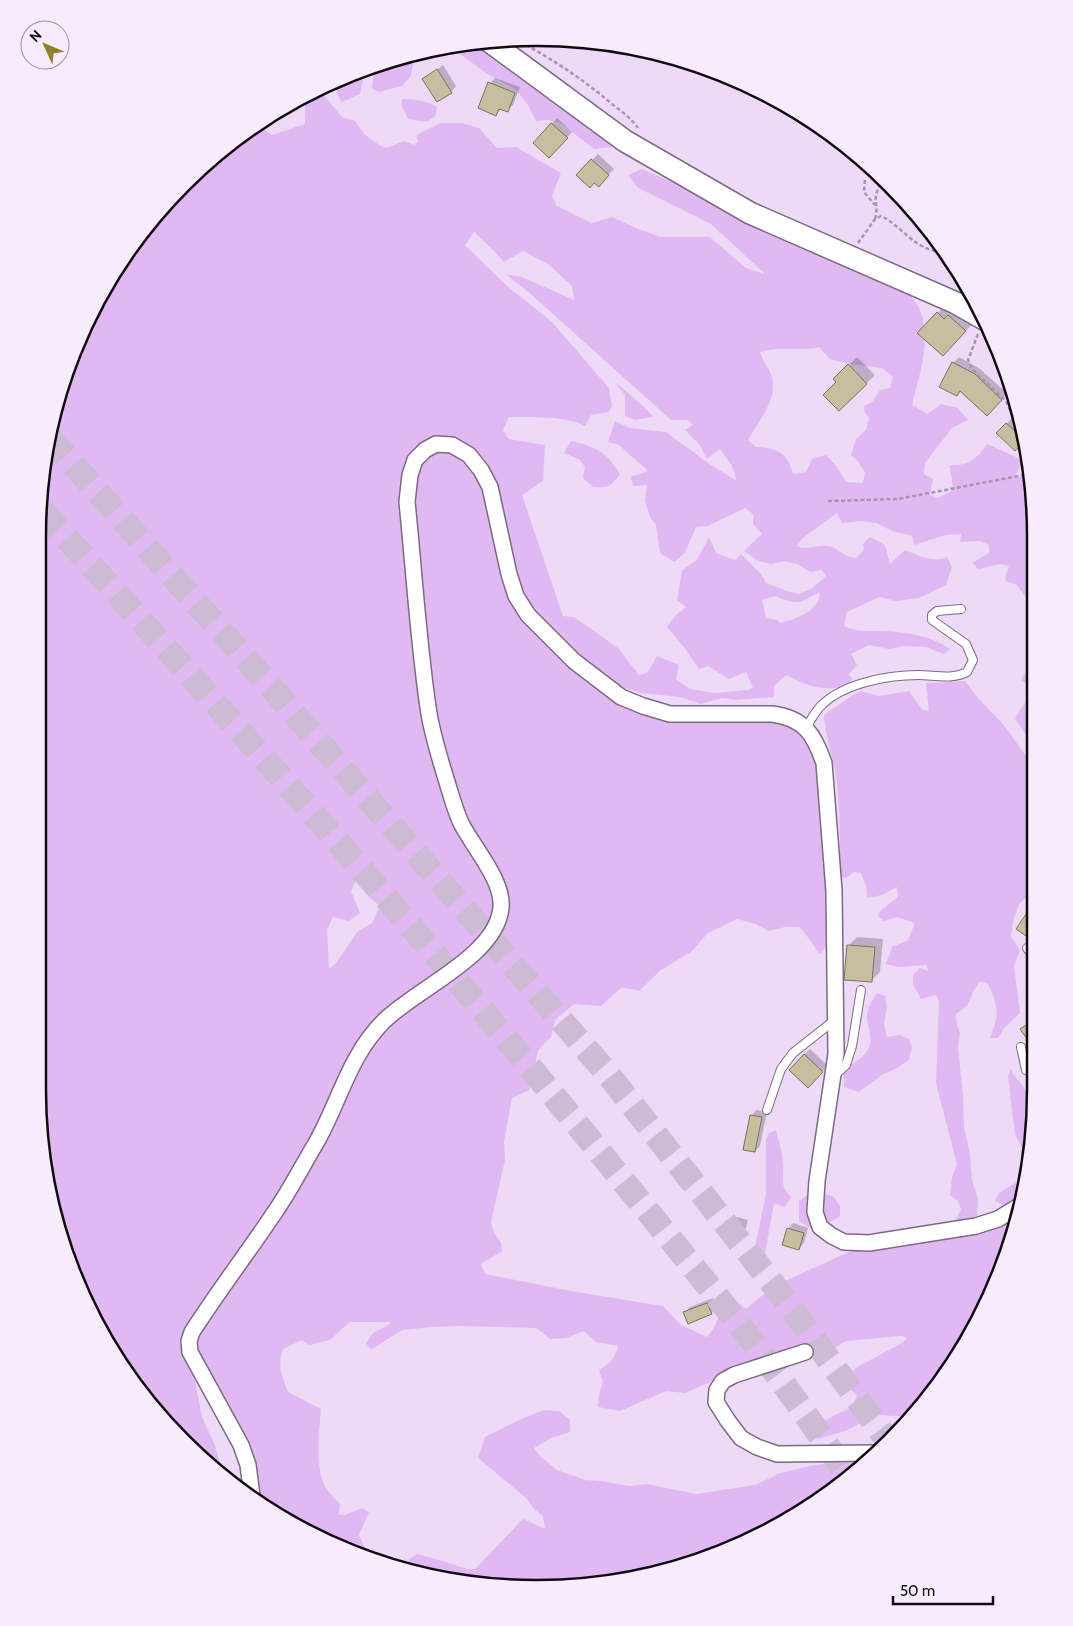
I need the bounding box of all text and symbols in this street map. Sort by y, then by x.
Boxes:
north arrow [20,20,70,70]
text: N [26,26,46,46]
scale bar [893,1574,993,1606]
text: 50 m [900,1582,935,1600]

